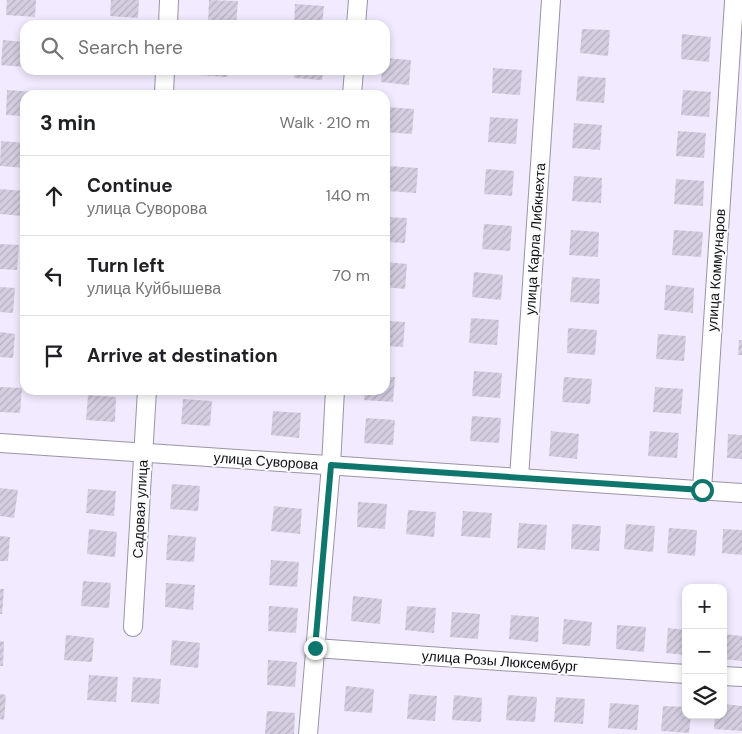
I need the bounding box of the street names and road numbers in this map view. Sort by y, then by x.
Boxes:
street label: улица Карла Либкнехта [521,162,549,316]
street label: улица Коммунаров [703,208,729,332]
street label: улица Суворова [213,448,319,474]
street label: Садовая улица [128,459,152,559]
street label: улица Розы Люксембург [421,647,579,675]

